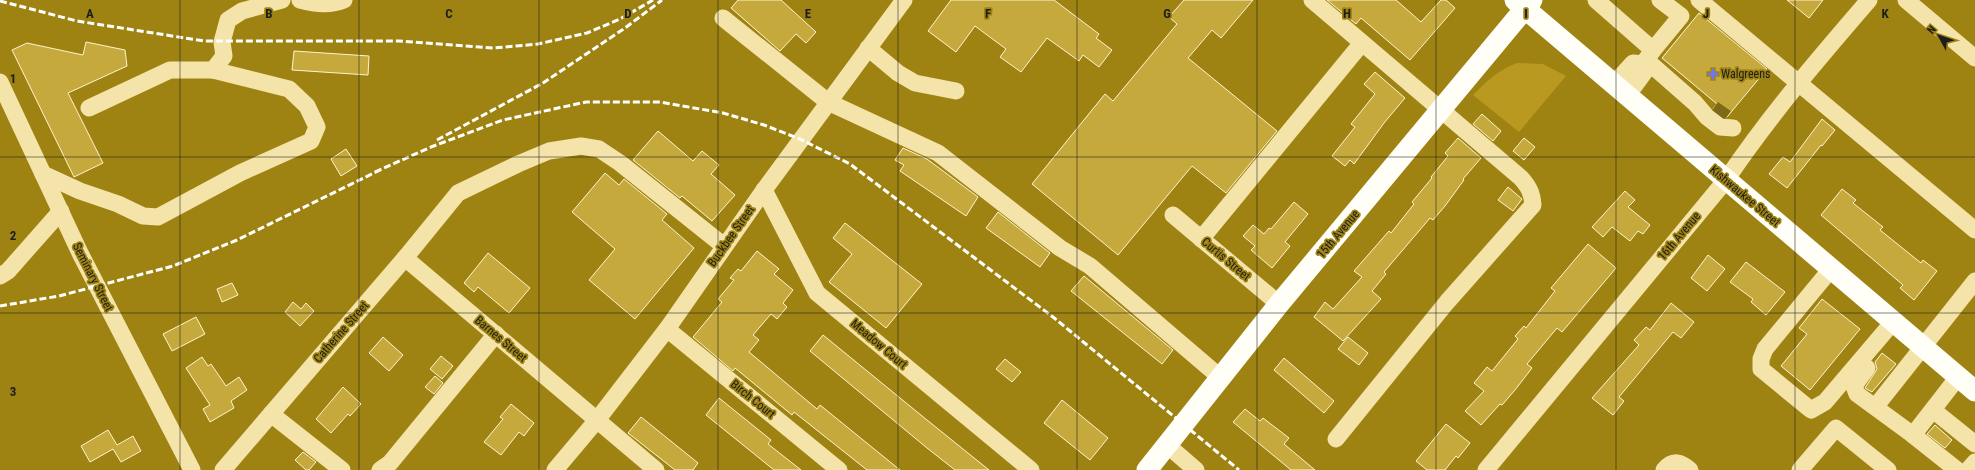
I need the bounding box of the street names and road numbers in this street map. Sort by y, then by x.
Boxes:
street label: Kishwaukee Street [1707,163,1783,230]
street label: Buckbee Street [705,202,757,269]
street label: 15th Avenue [1314,207,1362,261]
street label: 16th Avenue [1655,209,1703,263]
street label: Curtis Street [1199,235,1254,284]
street label: Seminary Street [70,240,116,314]
street label: Catherine Street [311,298,372,365]
street label: Barnes Street [472,313,530,365]
street label: Meadow Court [848,316,910,372]
street label: Birch Court [728,377,778,421]

